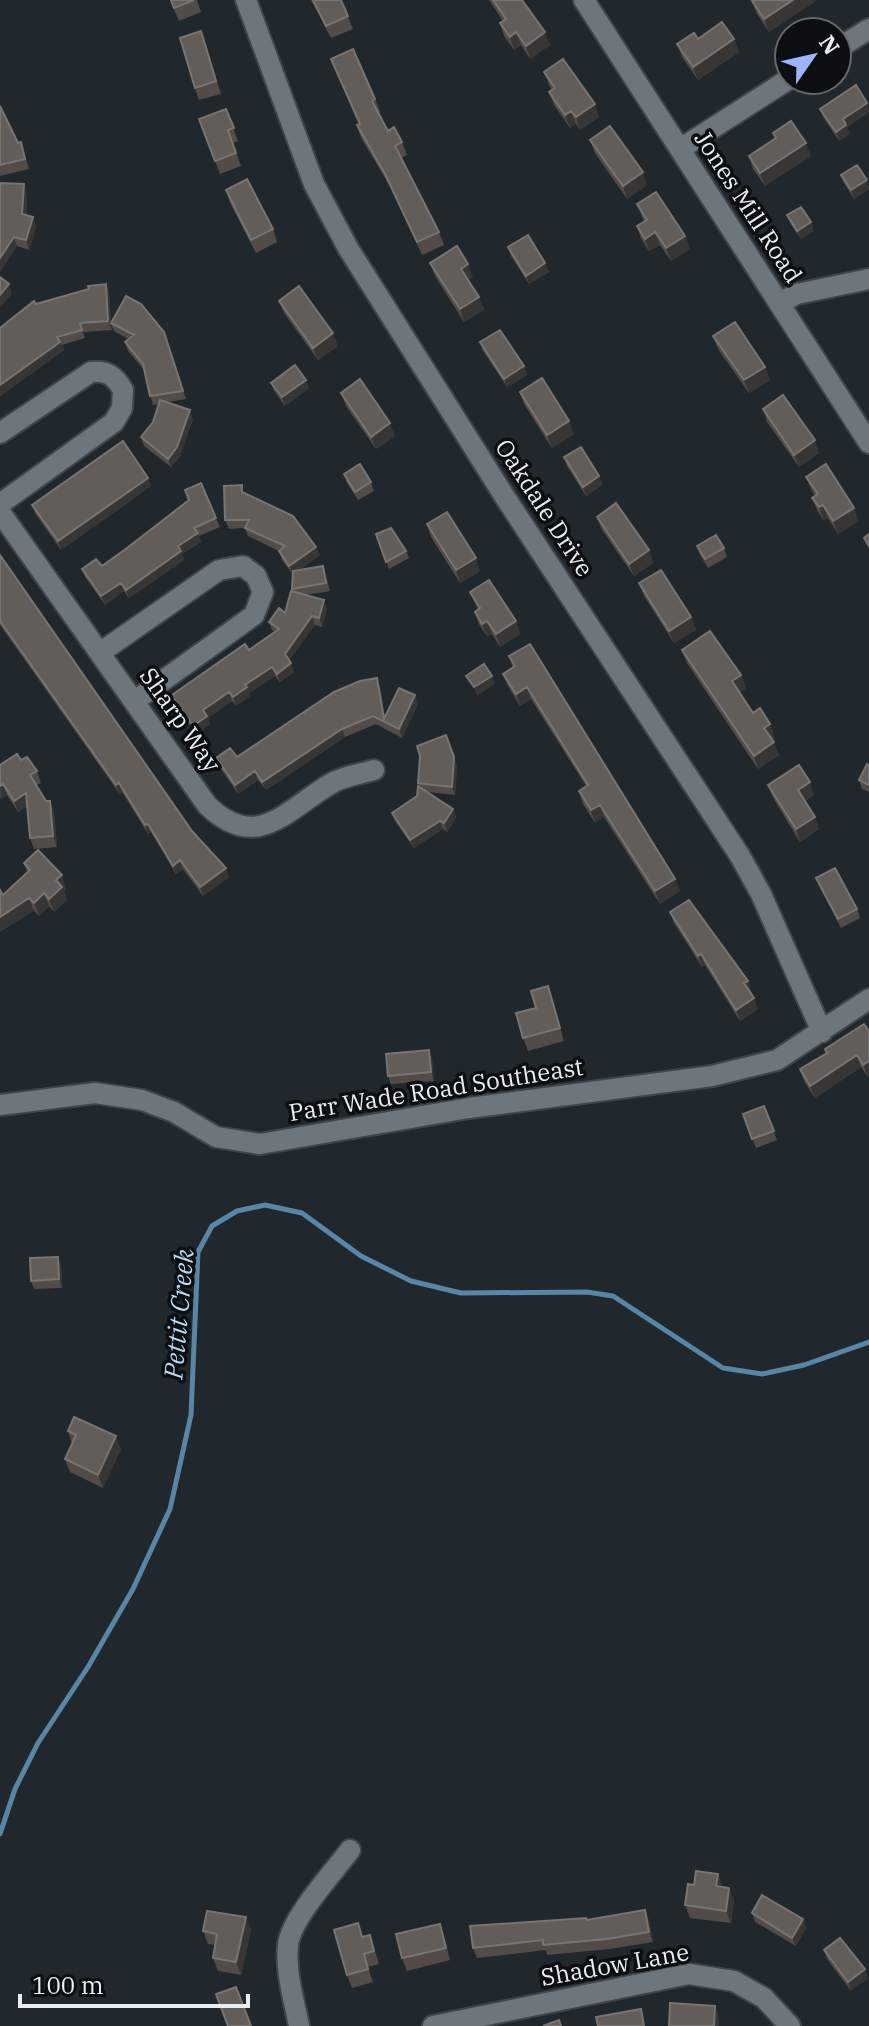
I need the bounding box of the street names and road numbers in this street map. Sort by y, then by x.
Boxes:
street label: Jones Mill Road [688,124,810,289]
street label: Oakdale Drive [488,433,601,582]
street label: Sharp Way [133,661,229,778]
street label: Parr Wade Road Southeast [286,1050,585,1128]
street label: Shadow Lane [538,1935,691,1993]

